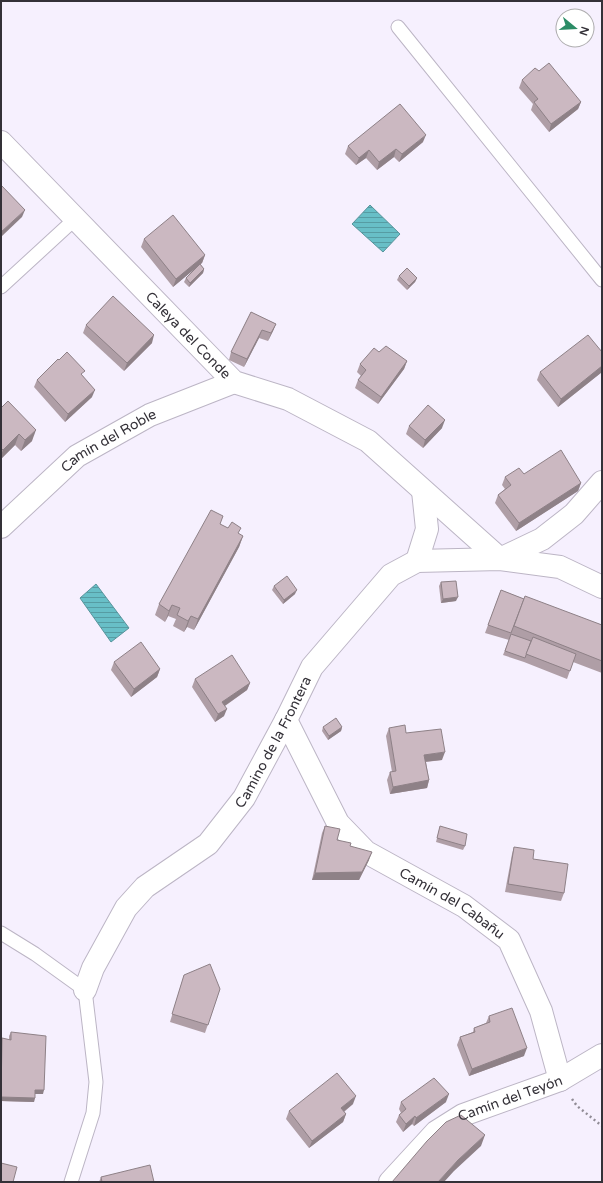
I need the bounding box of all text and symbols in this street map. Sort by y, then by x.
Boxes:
north arrow [555,8,595,48]
text: N [576,25,592,37]
street label: Caleya del Conde [142,288,235,382]
street label: Camín del Roble [57,405,158,475]
street label: Camino de la Frontera [231,673,315,811]
street label: Camín del Cabañu [397,864,508,942]
street label: Camín del Teyón [456,1071,565,1125]

